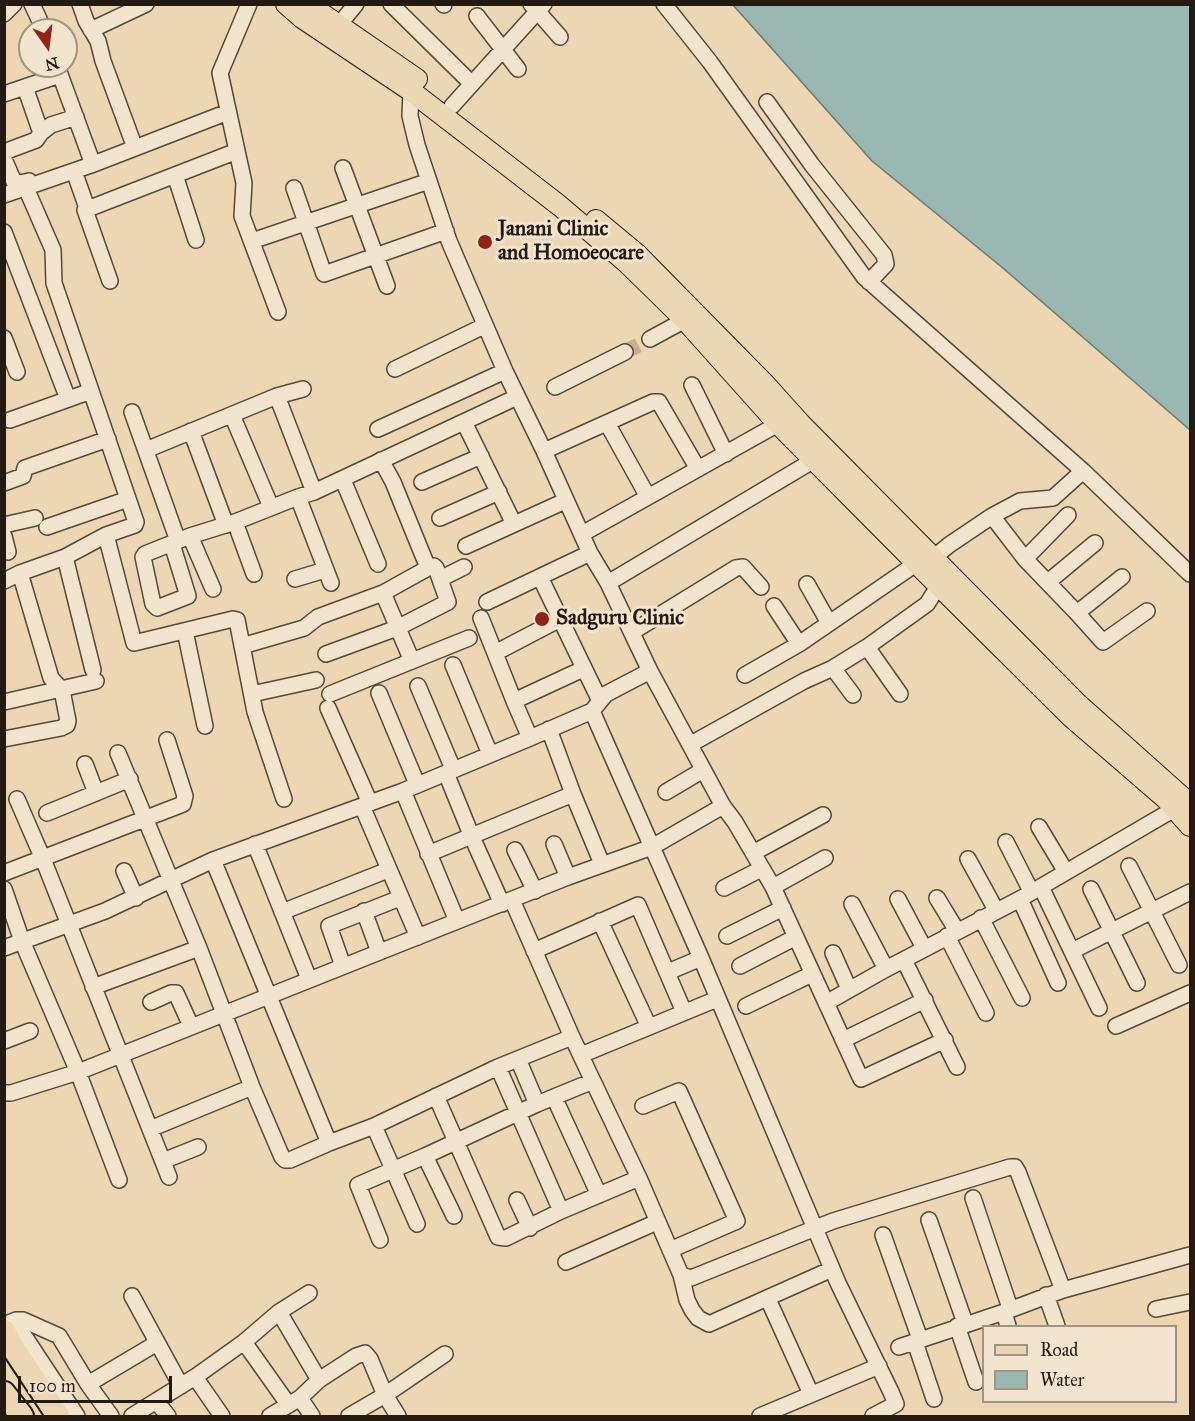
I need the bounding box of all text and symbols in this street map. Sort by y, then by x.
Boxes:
north arrow [18,18,78,78]
text: N [43,53,61,75]
place label: Janani Clinic and Homoeocare [498,217,644,267]
marker: Janani Clinic and Homoeocare [476,233,494,251]
place label: Sadguru Clinic [556,606,684,632]
marker: Sadguru Clinic [533,610,551,628]
legend [982,1325,1177,1403]
text: Road [1040,1339,1078,1361]
scale bar [21,1364,176,1402]
text: Water [1040,1369,1084,1391]
text: 100 m [29,1375,76,1397]

